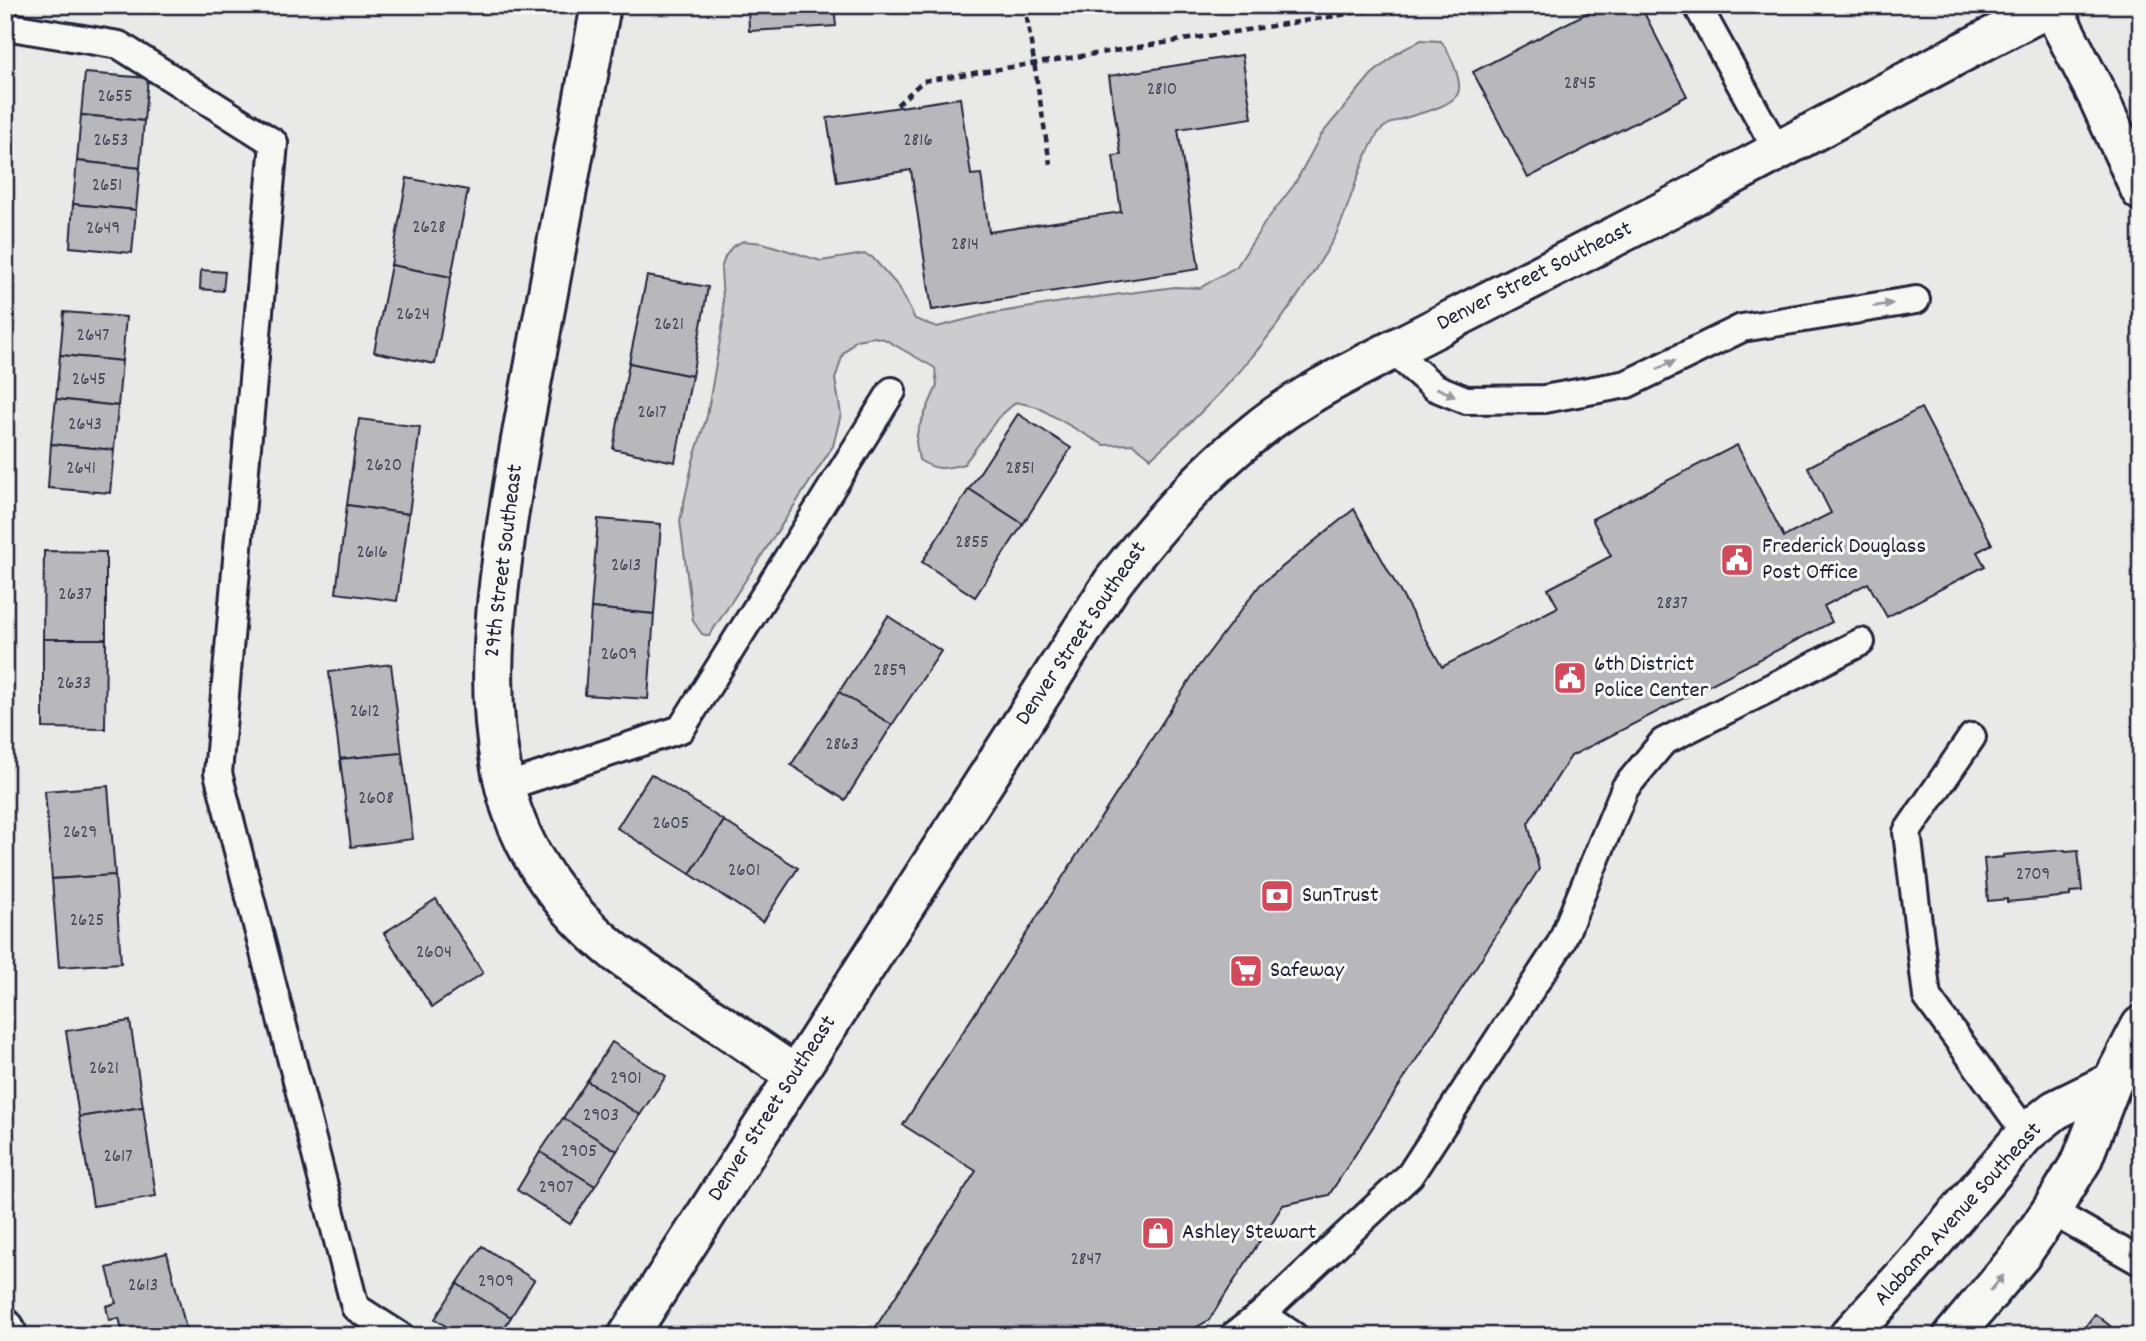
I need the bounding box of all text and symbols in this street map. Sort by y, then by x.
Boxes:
house number: 2845 [1564,71,1596,98]
house number: 2810 [1147,77,1177,104]
house number: 2655 [97,84,133,111]
house number: 2653 [94,128,128,155]
house number: 2816 [903,128,933,155]
house number: 2651 [92,173,122,200]
street label: Denver Street Southeast [1431,213,1639,341]
house number: 2628 [412,215,446,242]
house number: 2649 [86,216,120,243]
house number: 2814 [951,232,979,259]
one-way arrow [1873,299,1895,310]
house number: 2624 [396,302,430,329]
house number: 2621 [654,312,684,339]
house number: 2647 [77,323,109,350]
one-way arrow [1656,359,1676,370]
house number: 2645 [72,367,106,394]
one-way arrow [1436,387,1457,398]
house number: 2617 [637,400,667,427]
house number: 2643 [68,412,102,439]
house number: 2620 [366,453,402,480]
house number: 2641 [66,456,96,483]
house number: 2851 [1006,456,1034,483]
street label: 29th Street Southeast [477,463,533,659]
house number: 2855 [955,530,989,557]
place label: Frederick Douglass Post Office [1762,531,1926,590]
street label: Denver Street Southeast [1008,535,1156,733]
house number: 2616 [356,540,388,567]
public building icon: Frederick Douglass Post Office [1718,541,1756,579]
house number: 2613 [611,553,641,580]
house number: 2637 [58,582,92,609]
house number: 2837 [1656,591,1688,618]
house number: 2609 [601,642,637,669]
place label: 6th District Police Center [1594,649,1709,708]
house number: 2859 [873,658,907,685]
public building icon: 6th District Police Center [1551,659,1589,697]
house number: 2633 [57,671,91,698]
house number: 2612 [350,699,380,726]
house number: 2863 [825,732,859,759]
house number: 2608 [358,786,394,813]
house number: 2605 [653,811,689,838]
house number: 2629 [63,820,97,847]
house number: 2601 [728,858,760,885]
house number: 2709 [2016,862,2050,889]
bank icon: SunTrust [1258,877,1296,915]
place label: SunTrust [1302,880,1379,913]
house number: 2625 [70,908,104,935]
house number: 2604 [416,940,452,967]
supermarket icon: Safeway [1227,952,1265,990]
place label: Safeway [1270,955,1345,988]
street label: Denver Street Southeast [700,1010,846,1208]
house number: 2621 [89,1056,119,1083]
house number: 2901 [610,1066,642,1093]
house number: 2903 [583,1103,619,1130]
street label: Alabama Avenue Southeast [1867,1116,2051,1314]
house number: 2905 [561,1139,597,1166]
house number: 2617 [103,1144,133,1171]
house number: 2907 [539,1175,573,1202]
shop icon: Ashley Stewart [1139,1214,1177,1252]
place label: Ashley Stewart [1182,1217,1316,1250]
house number: 2847 [1070,1247,1102,1274]
house number: 2909 [478,1269,514,1296]
house number: 2613 [128,1273,158,1300]
one-way arrow [1989,1275,2004,1292]

